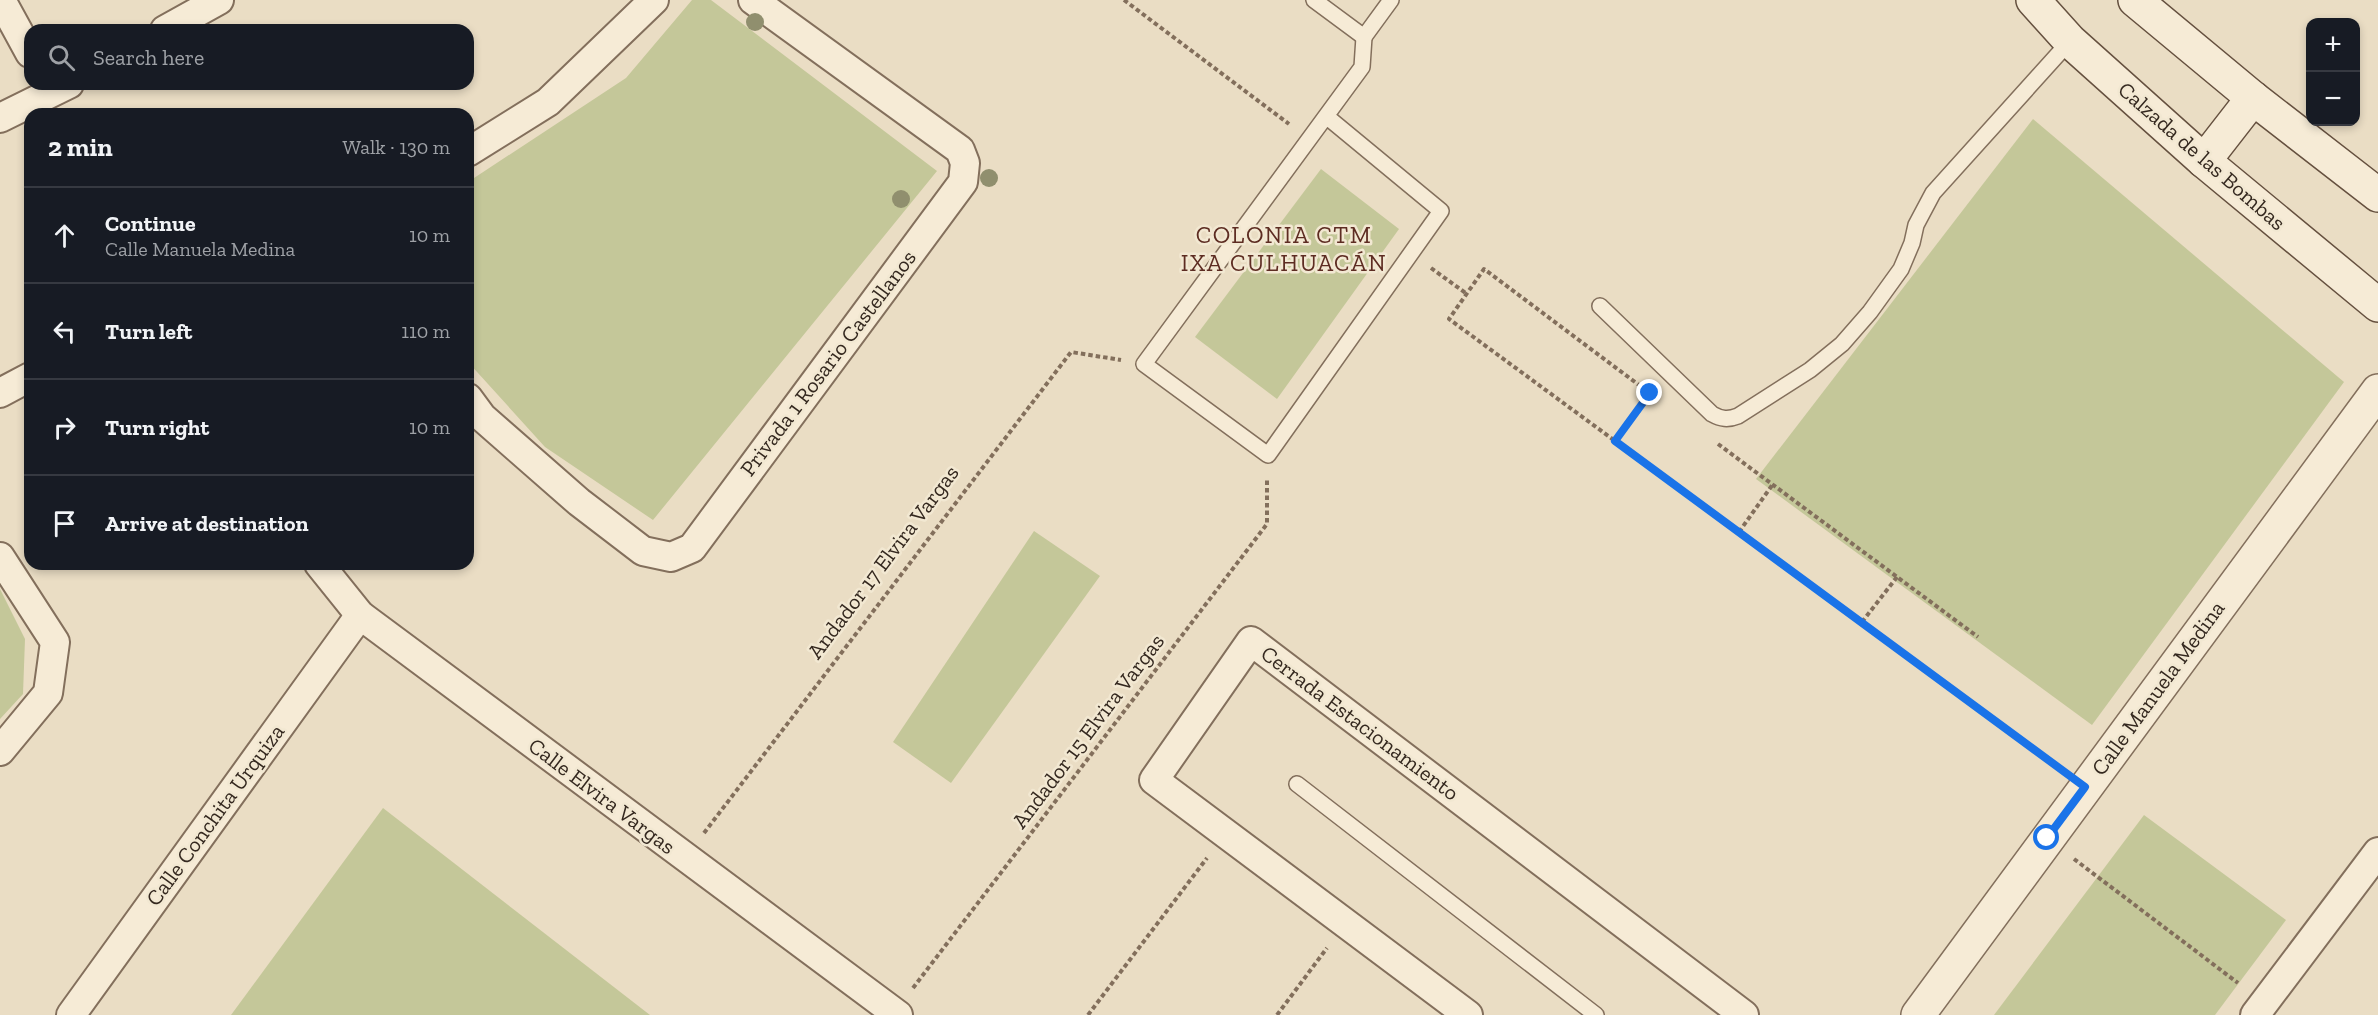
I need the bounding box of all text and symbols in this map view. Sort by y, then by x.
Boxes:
map controls [2306,18,2360,126]
button: + [2306,18,2360,72]
search box [24,24,474,90]
icon: search [45,41,78,74]
text: Search here [93,44,204,71]
button: − [2306,72,2360,126]
street label: Calzada de las Bombas [2113,76,2291,236]
text: 2 min [48,131,113,163]
text: Walk · 130 m [343,135,450,159]
text: Continue [105,210,196,237]
icon: ahead [48,219,81,252]
district label: COLONIA CTM IXA CULHUACÁN [1181,220,1387,277]
text: 10 m [409,223,450,247]
text: Calle Manuela Medina [105,237,295,261]
street label: Privada 1 Rosario Castellanos [734,245,922,481]
icon: left [48,315,81,348]
text: Turn left [105,318,192,345]
text: 110 m [401,319,450,343]
route end [1636,379,1662,405]
icon: right [48,411,81,444]
text: Turn right [105,414,209,441]
text: 10 m [409,415,450,439]
street label: Andador 17 Elvira Vargas [801,460,965,664]
icon: arrive [48,507,81,540]
text: Arrive at destination [105,510,308,537]
street label: Calle Manuela Medina [2086,595,2231,781]
street label: Andador 15 Elvira Vargas [1006,628,1170,834]
street label: Cerrada Estacionamiento [1256,640,1464,806]
street label: Calle Conchita Urquiza [140,719,290,911]
street label: Calle Elvira Vargas [523,732,681,860]
route start [2033,824,2059,850]

